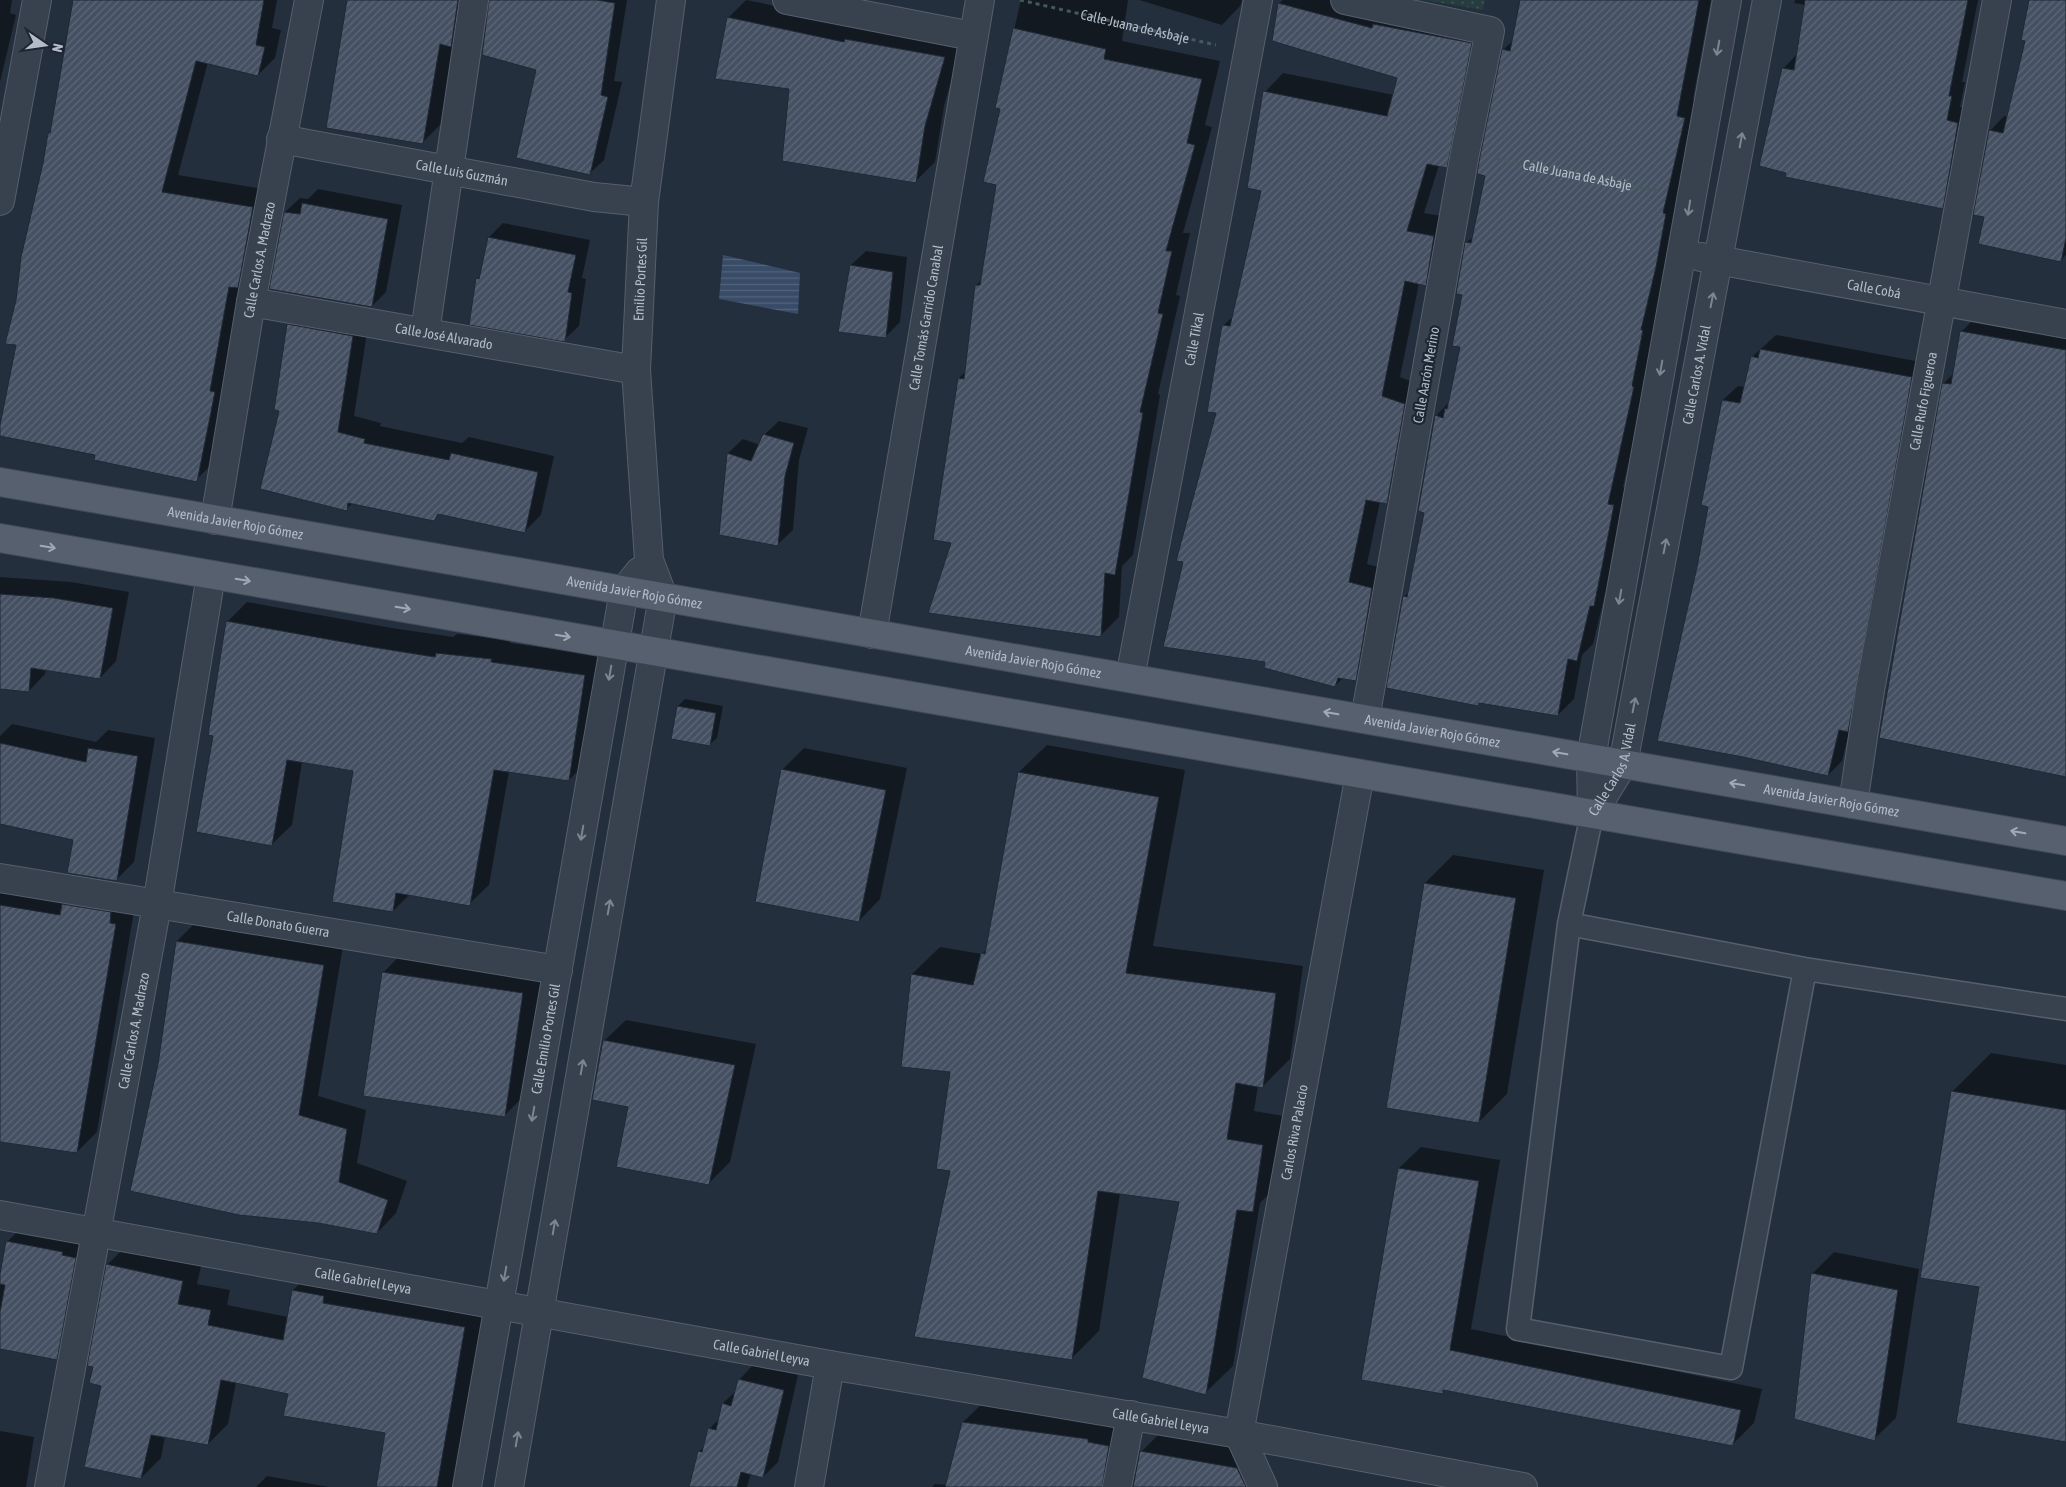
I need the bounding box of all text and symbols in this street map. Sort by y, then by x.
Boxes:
street label: Calle Juana de Asbaje [1079,6,1191,47]
north arrow [20,20,70,70]
one-way arrow [1713,40,1723,56]
text: N [49,42,66,54]
one-way arrow [1737,133,1747,149]
street label: Calle Luis Guzmán [415,156,509,189]
street label: Calle Juana de Asbaje [1521,156,1633,194]
street label: Calle Carlos A. Madrazo [240,200,278,319]
one-way arrow [1684,200,1694,216]
street label: Emilio Portes Gil [630,237,650,321]
street label: Calle Tomás Garrido Canabal [906,243,946,392]
street label: Calle Cobá [1846,276,1902,302]
one-way arrow [1707,293,1717,309]
street label: Calle Tikal [1181,311,1207,367]
street label: Calle José Alvarado [394,320,494,353]
street label: Calle Carlos A. Vidal [1679,323,1714,426]
street label: Calle Aarón Merino [1410,326,1442,424]
street label: Calle Rufo Figueroa [1906,351,1940,452]
one-way arrow [1656,360,1666,376]
street label: Avenida Javier Rojo Gómez [166,503,304,543]
one-way arrow [1660,538,1670,554]
one-way arrow [40,542,56,552]
street label: Avenida Javier Rojo Gómez [565,573,703,612]
one-way arrow [234,576,250,586]
one-way arrow [1614,588,1624,604]
one-way arrow [394,604,410,614]
one-way arrow [554,632,570,642]
street label: Avenida Javier Rojo Gómez [965,642,1103,681]
one-way arrow [604,665,614,681]
one-way arrow [1630,698,1640,714]
one-way arrow [1323,708,1339,718]
street label: Avenida Javier Rojo Gómez [1364,711,1502,751]
street label: Calle Carlos A. Vidal [1585,721,1639,819]
one-way arrow [1552,747,1568,757]
one-way arrow [1730,778,1746,788]
street label: Avenida Javier Rojo Gómez [1763,781,1901,820]
one-way arrow [576,825,586,841]
one-way arrow [2010,827,2026,837]
one-way arrow [605,899,615,915]
street label: Calle Donato Guerra [226,908,331,940]
street label: Calle Carlos A. Madrazo [115,971,152,1090]
street label: Calle Emilio Portes Gil [528,982,563,1095]
one-way arrow [577,1059,587,1075]
street label: Carlos Riva Palacio [1278,1083,1311,1181]
one-way arrow [527,1106,537,1122]
one-way arrow [549,1219,559,1235]
street label: Calle Gabriel Leyva [314,1264,413,1297]
one-way arrow [499,1266,509,1282]
street label: Calle Gabriel Leyva [712,1336,811,1369]
street label: Calle Gabriel Leyva [1111,1405,1210,1437]
one-way arrow [513,1431,523,1447]

